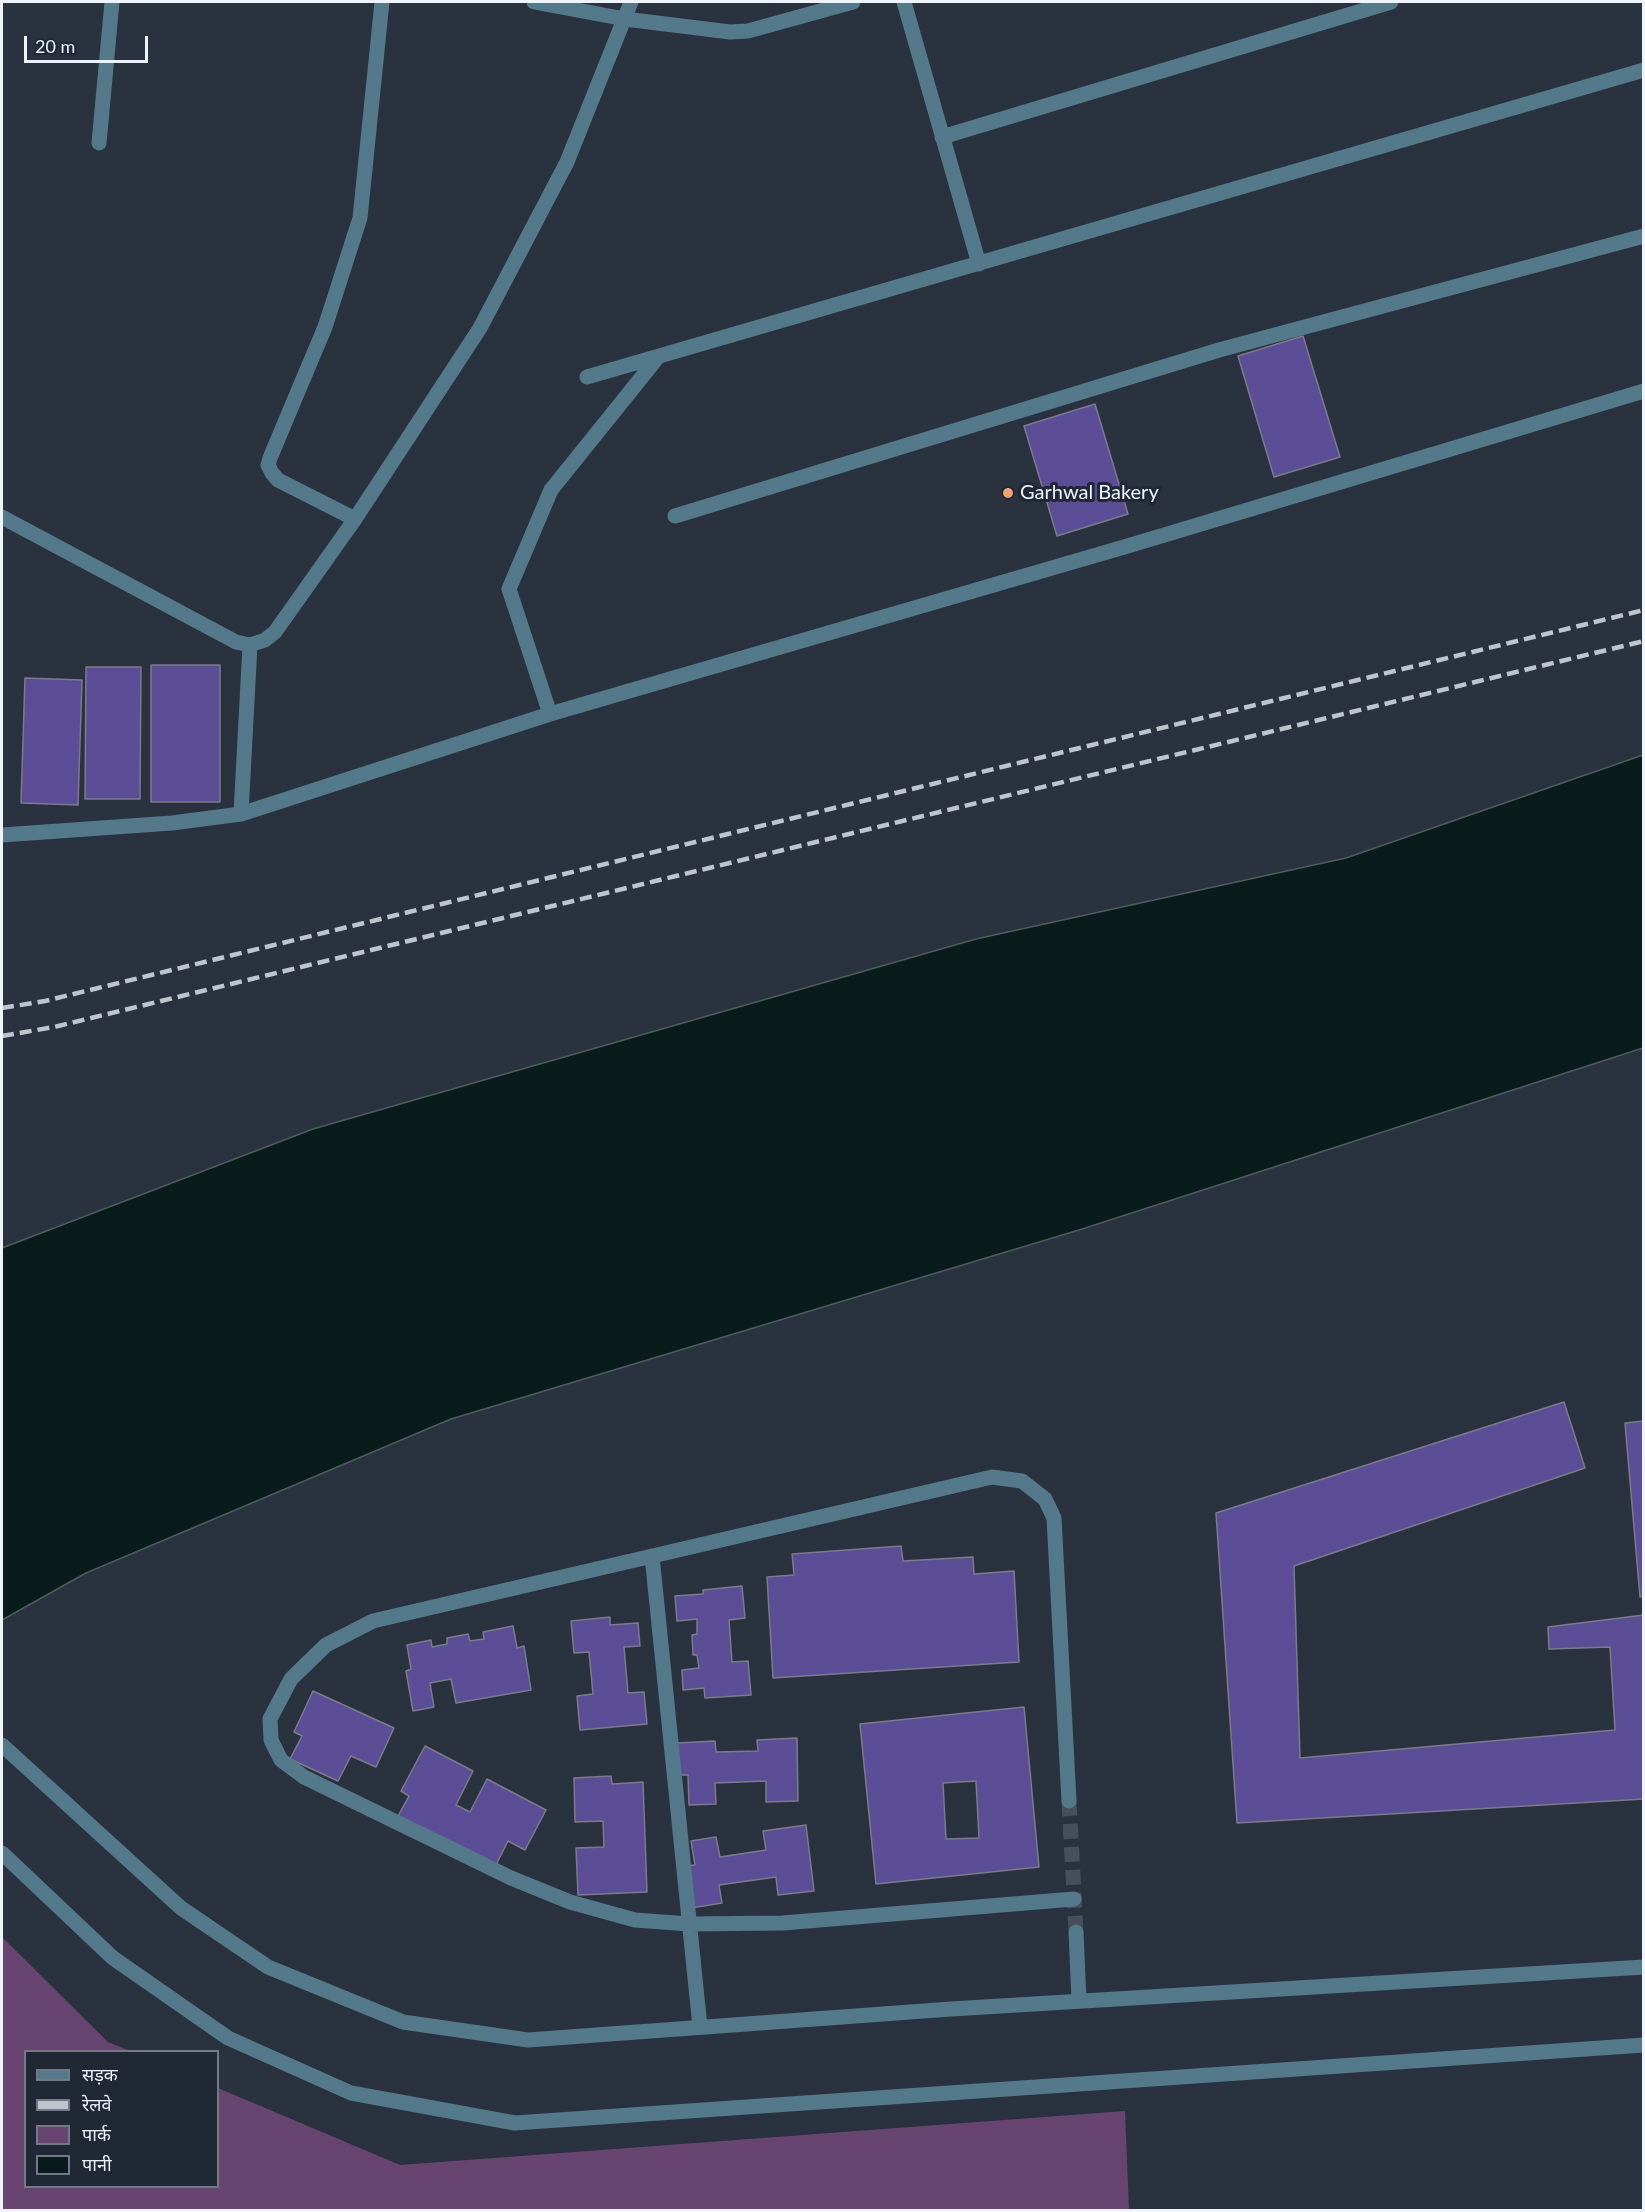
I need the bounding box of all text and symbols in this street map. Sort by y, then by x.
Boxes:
scale bar [27,24,152,62]
text: 20 m [35,35,75,57]
place label: Garhwal Bakery [1020,481,1159,505]
marker: Garhwal Bakery [1001,486,1015,500]
legend [24,2050,219,2188]
text: सड़क [82,2063,118,2085]
text: रेलवे [82,2093,112,2115]
text: पार्क [82,2123,111,2145]
text: पानी [82,2153,112,2175]

